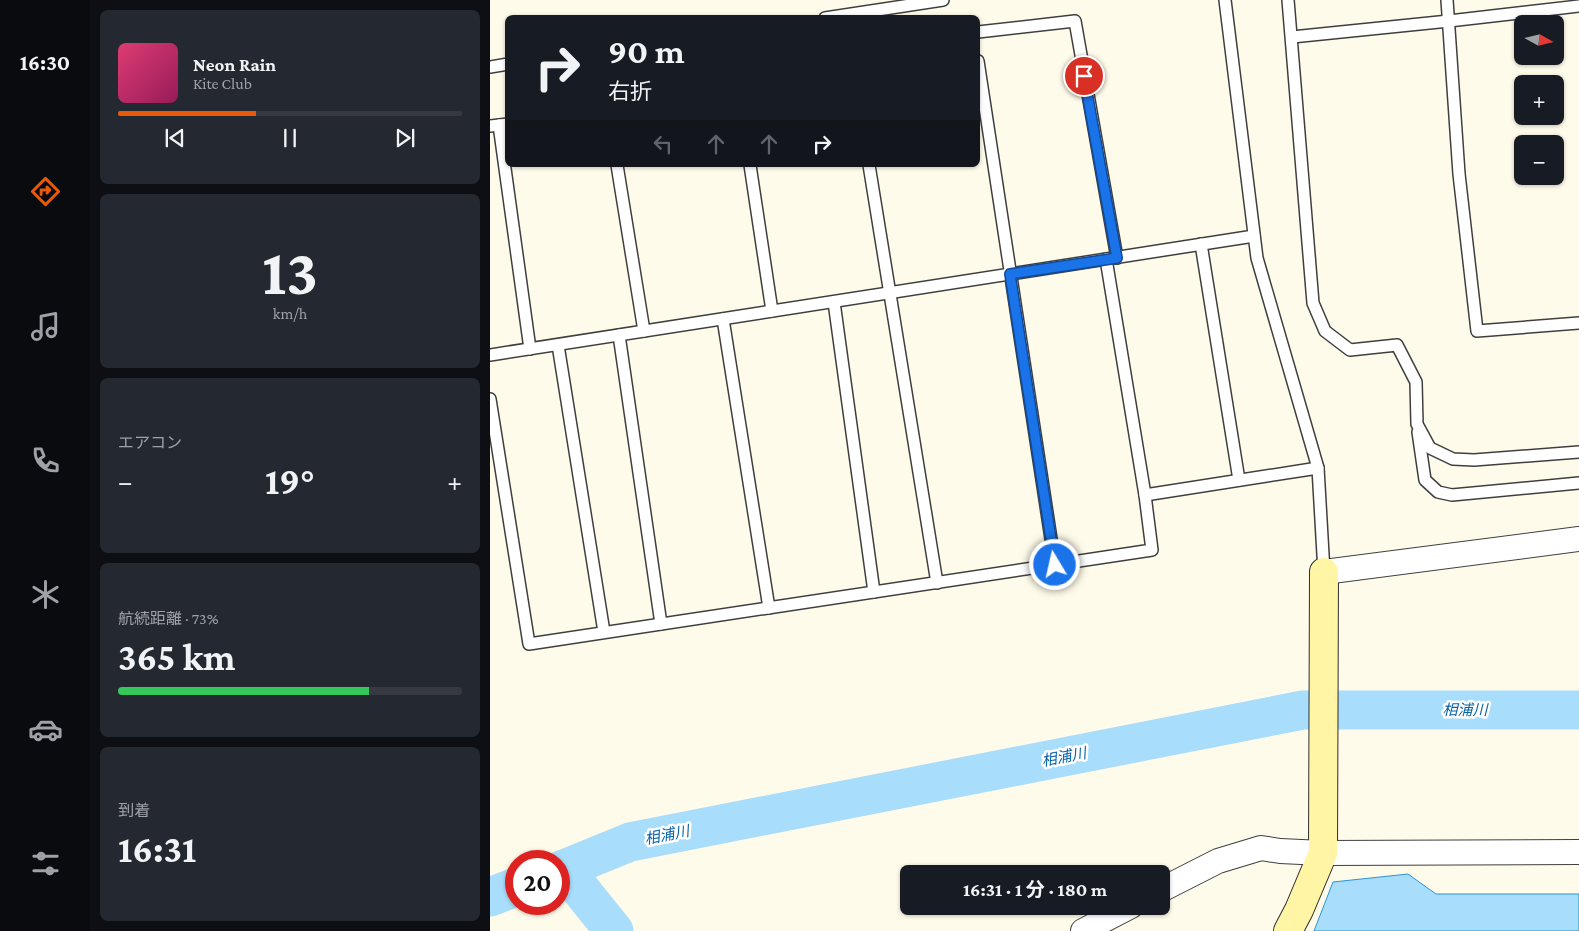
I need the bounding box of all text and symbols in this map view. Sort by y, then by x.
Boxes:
north arrow [1514,15,1564,65]
map controls [1514,15,1564,185]
text: 90 m [608,32,685,71]
icon: right [525,35,590,100]
text: 16:30 [20,50,70,75]
text: Neon Rain [193,54,276,75]
pin [1063,55,1105,97]
icon: arrive [1070,62,1098,90]
text: Kite Club [193,75,252,92]
button: + [1514,75,1564,125]
text: 右折 [608,79,652,104]
icon: previous [161,124,189,152]
icon: pause [276,124,304,152]
icon: next [391,124,419,152]
icon: left [649,130,677,158]
icon: ahead [702,130,730,158]
icon: ahead [755,130,783,158]
icon: right [808,130,836,158]
button: − [1514,135,1564,185]
icon: directions [28,174,63,209]
text: 13 [262,236,318,308]
text: km/h [273,305,307,322]
icon: music [28,309,63,344]
text: エアコン [118,434,182,451]
icon: phone [28,443,63,478]
text: 19° [265,460,315,502]
text: − [118,466,133,497]
text: + [447,466,462,497]
position arrow [1028,538,1080,590]
icon: climate [28,577,63,612]
text: 航続距離 · 73% [118,610,218,627]
text: 365 km [118,636,236,678]
water label: 相浦川 [1442,702,1489,718]
icon: car [28,712,63,747]
water label: 相浦川 [1040,744,1090,769]
text: 到着 [118,802,150,819]
water label: 相浦川 [643,822,693,847]
text: 16:31 [118,828,196,870]
icon: filters [28,846,63,881]
speed limit sign: 20 [505,850,570,915]
text: 16:31 · 1 分 · 180 m [963,879,1107,900]

